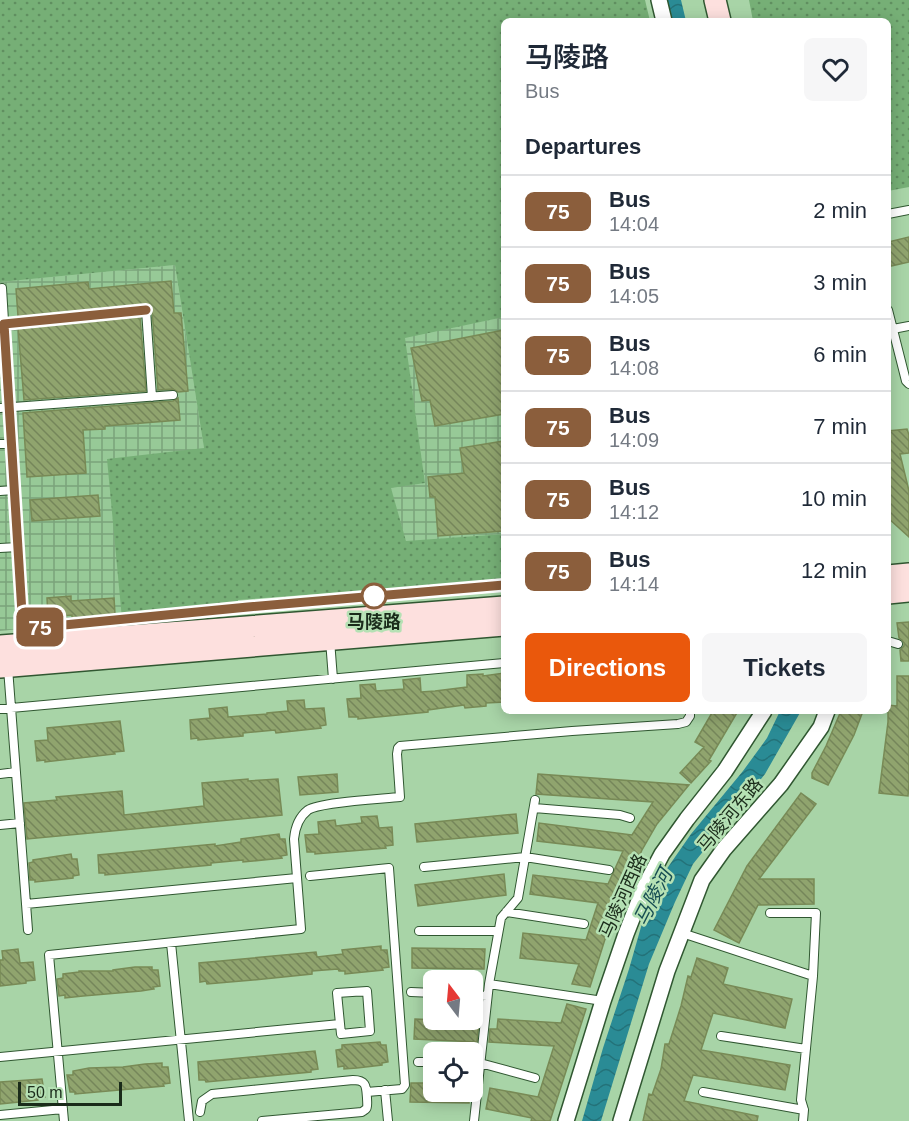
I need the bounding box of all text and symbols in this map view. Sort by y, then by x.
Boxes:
button: heart [804,38,867,101]
text: 马陵路 [525,42,609,73]
text: Bus [525,80,559,102]
text: Departures [525,134,641,159]
text: Bus [609,187,651,212]
text: 2 min [813,198,867,223]
text: 75 [546,200,570,223]
text: 14:04 [609,213,659,235]
text: Bus [609,259,651,284]
text: 3 min [813,270,867,295]
text: 75 [546,272,570,295]
text: 14:05 [609,285,659,307]
text: Bus [609,331,651,356]
text: 6 min [813,342,867,367]
text: 75 [546,344,570,367]
text: 14:08 [609,357,659,379]
text: Bus [609,403,651,428]
text: 7 min [813,414,867,439]
text: 75 [546,416,570,439]
text: 14:09 [609,429,659,451]
text: Bus [609,475,651,500]
text: 10 min [801,486,867,511]
text: 75 [546,488,570,511]
text: 14:12 [609,501,659,523]
text: Bus [609,547,651,572]
text: 12 min [801,558,867,583]
text: 75 [546,560,570,583]
text: 14:14 [609,573,659,595]
marker: 马陵路 [361,583,387,609]
line badge: 75 [13,608,67,646]
place label: 马陵路 [347,612,401,632]
text: 75 [28,616,52,639]
button: Directions [525,633,690,702]
button: Tickets [702,633,867,702]
street label: 马陵河东路 [693,774,767,856]
street label: 马陵河西路 [596,851,650,941]
water label: 马陵河 [630,862,678,929]
north arrow [423,970,483,1030]
map controls [423,970,483,1102]
button: locate [423,1042,483,1102]
scale bar [18,1079,122,1106]
text: 50 m [27,1084,63,1101]

